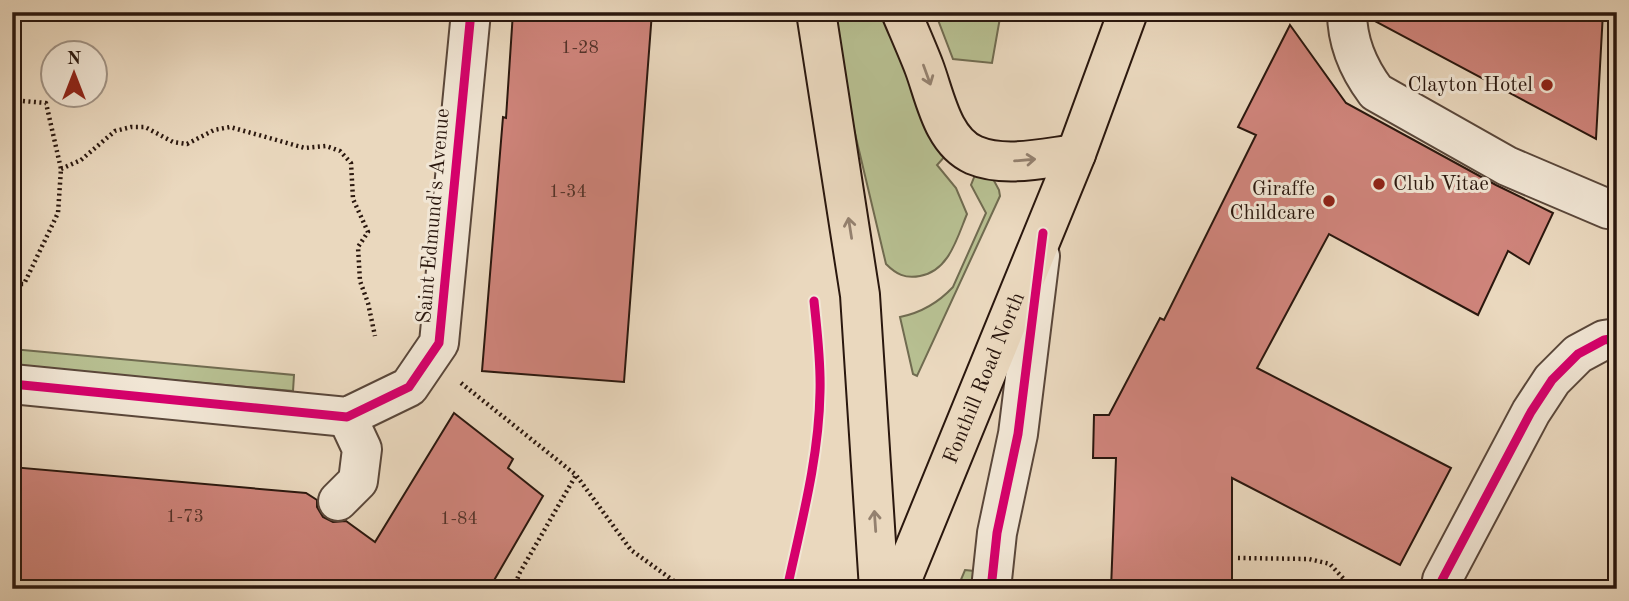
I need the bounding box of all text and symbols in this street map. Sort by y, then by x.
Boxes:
north arrow [38,38,108,108]
house number: 1-28 [561,39,599,57]
text: N [67,50,82,69]
one-way arrow [922,64,934,86]
place label: Clayton Hotel [1407,75,1533,96]
marker: Clayton Hotel [1539,77,1555,93]
street label: Saint Edmund's Avenue [414,107,454,325]
one-way arrow [1013,153,1036,166]
place label: Club Vitae [1393,174,1489,195]
marker: Club Vitae [1371,176,1387,192]
place label: Giraffe Childcare [1229,179,1315,224]
house number: 1-34 [549,183,587,201]
marker: Giraffe Childcare [1321,193,1337,209]
one-way arrow [843,217,856,240]
street label: Fonthill Road North [940,289,1029,467]
house number: 1-73 [166,508,204,526]
one-way arrow [868,509,881,532]
house number: 1-84 [440,510,478,528]

